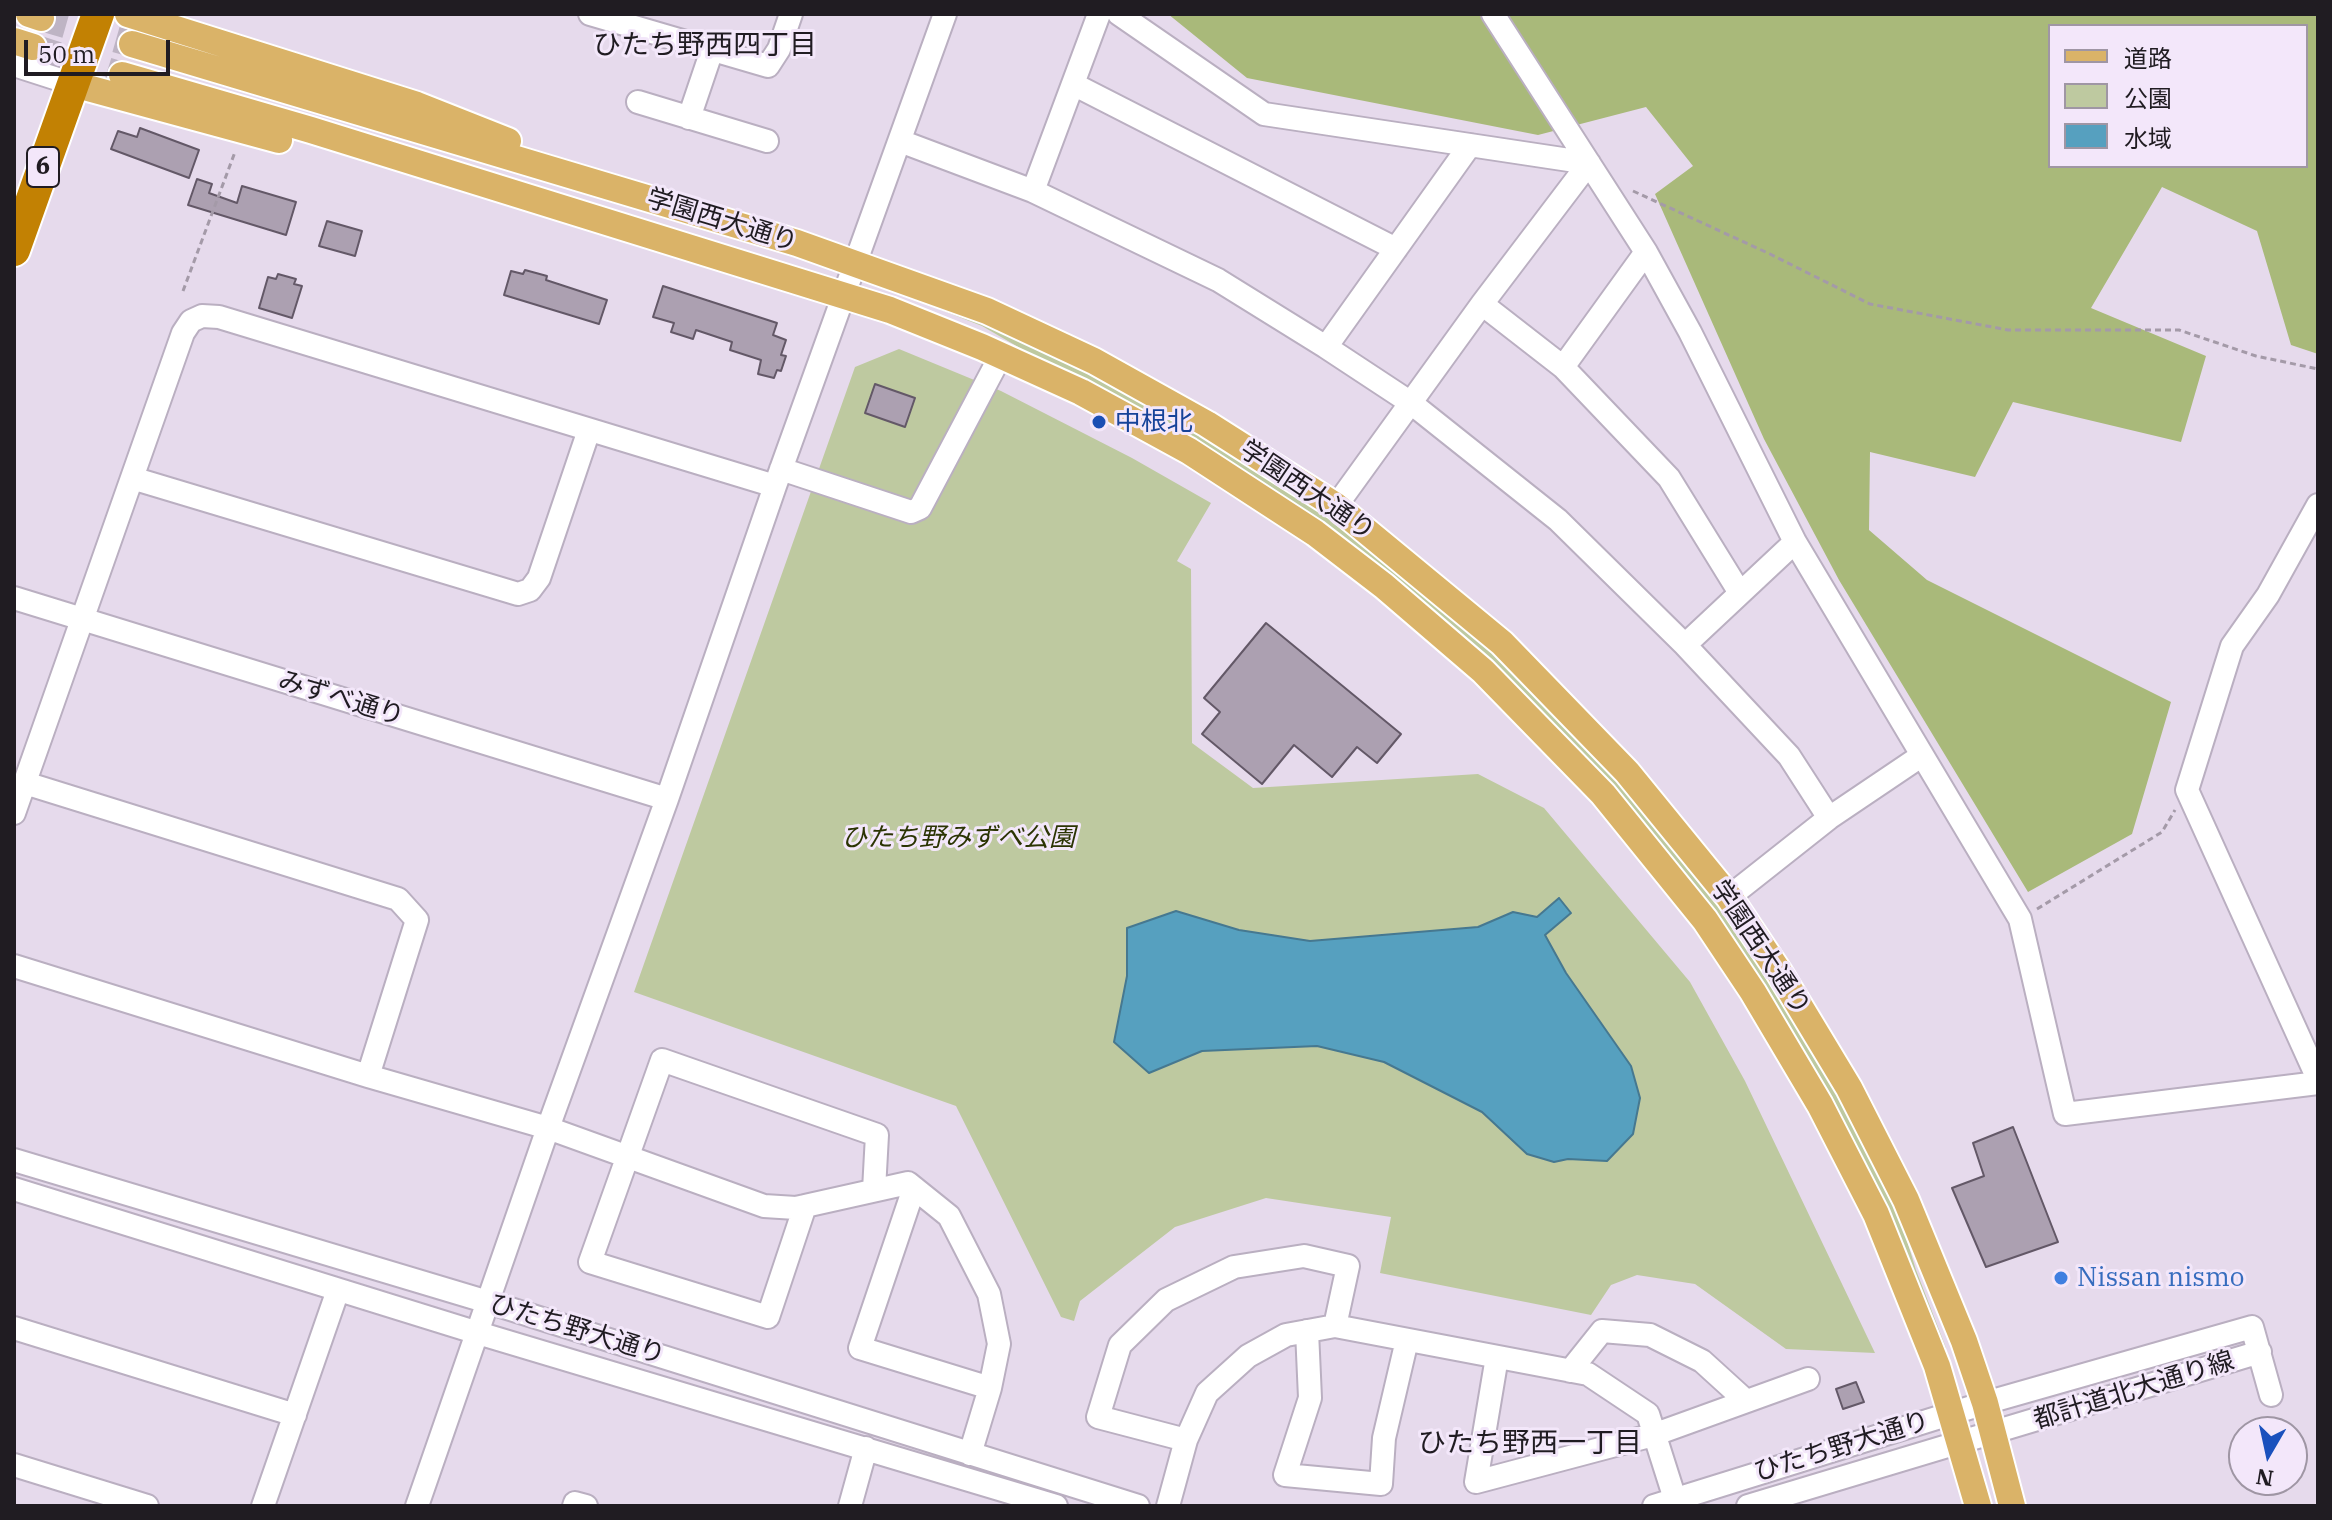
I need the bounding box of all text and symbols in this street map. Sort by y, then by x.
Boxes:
scale bar [28,24,174,74]
legend [2048,24,2308,168]
district label: ひたち野西四丁目 [593,29,817,63]
text: 50 m [38,38,95,70]
text: 道路 [2124,42,2172,74]
text: 公園 [2124,82,2172,114]
text: 水域 [2124,122,2172,154]
road number: 6 [27,147,59,187]
street label: 学園西大通り [643,183,801,259]
place label: 中根北 [1115,406,1193,438]
marker: 中根北 [1090,413,1108,431]
street label: 学園西大通り [1234,434,1380,548]
street label: みずべ通り [274,665,408,733]
park label: ひたち野みずべ公園 [841,822,1075,854]
street label: 学園西大通り [1703,875,1817,1021]
place label: Nissan nismo [2077,1262,2244,1294]
marker: Nissan nismo [2052,1269,2070,1287]
street label: ひたち野大通り [485,1288,669,1372]
street label: 都計道北大通り線 [2030,1346,2238,1436]
street label: ひたち野大通り [1750,1405,1934,1489]
north arrow [2228,1416,2308,1496]
district label: ひたち野西一丁目 [1418,1427,1642,1461]
text: N [2254,1463,2275,1494]

